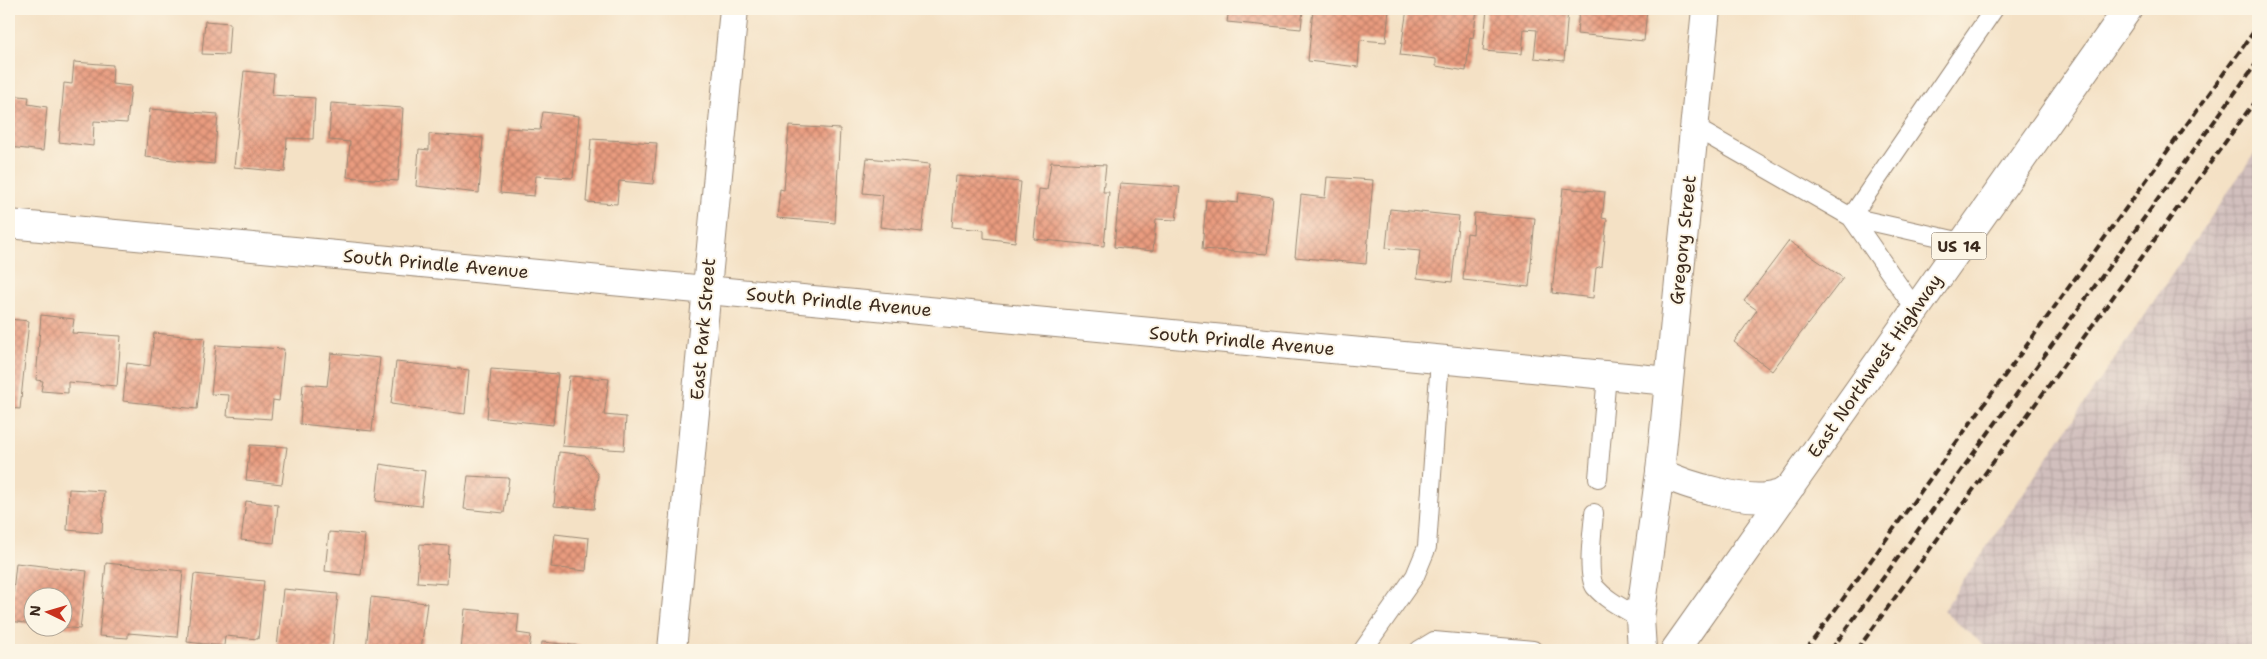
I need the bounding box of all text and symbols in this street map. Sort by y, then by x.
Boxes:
street label: Gregory Street [1664,174,1702,306]
road number: US 14 [1932,232,1986,260]
street label: South Prindle Avenue [342,244,530,284]
street label: East Park Street [685,257,721,401]
street label: East Northwest Highway [1802,269,1948,463]
street label: South Prindle Avenue [745,282,933,322]
street label: South Prindle Avenue [1148,321,1336,361]
north arrow [22,586,72,636]
text: N [26,605,44,617]

